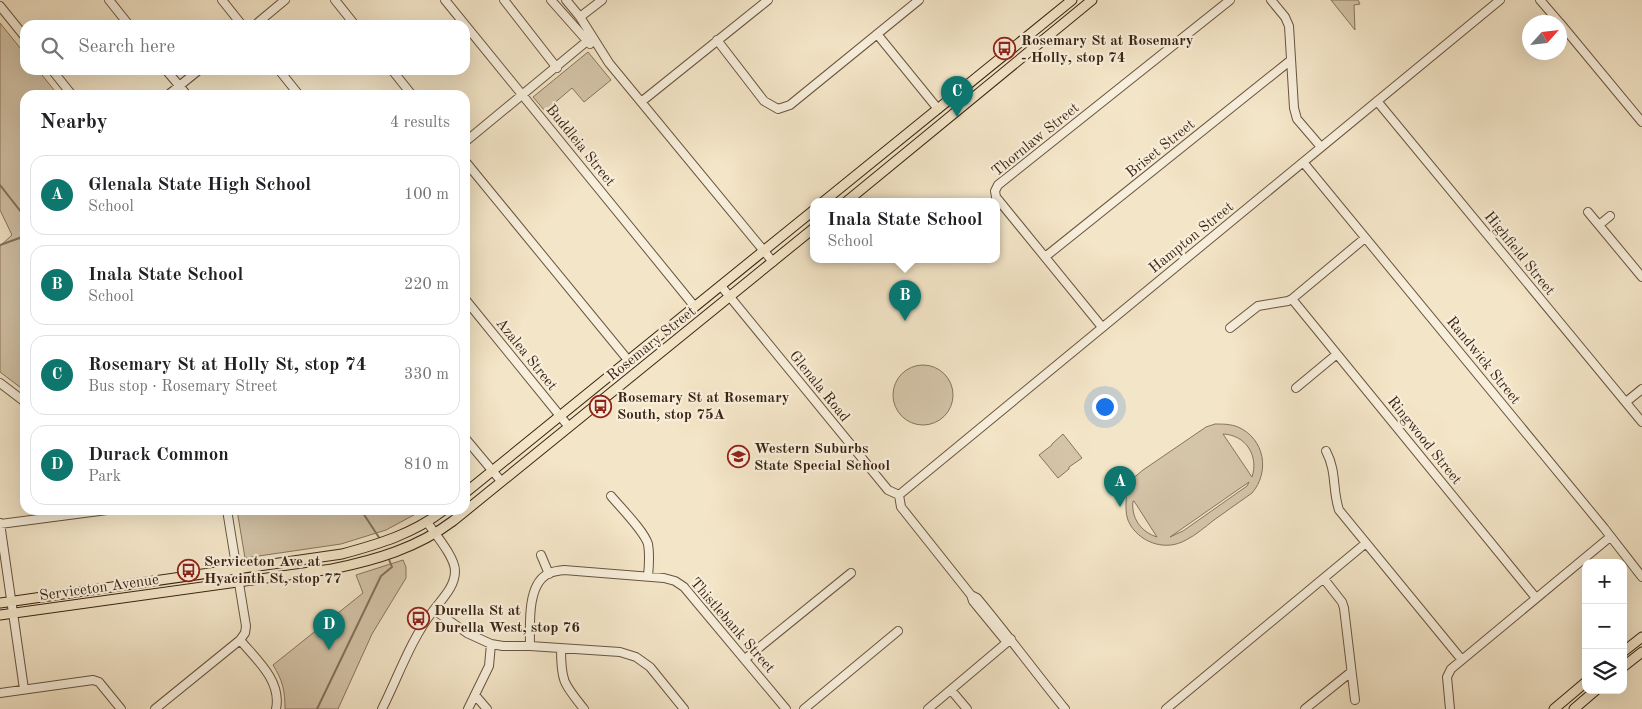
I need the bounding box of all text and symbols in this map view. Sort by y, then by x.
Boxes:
north arrow [1522,15,1567,60]
search box [20,20,470,75]
icon: search [38,34,66,62]
place label: Rosemary St at Rosemary - Holly, stop 74 [1021,34,1194,66]
bus stop icon: Rosemary St at Rosemary - Holly, stop 74 [993,37,1017,61]
text: Search here [78,38,175,57]
pin: C [941,76,973,117]
street label: Thornlaw Street [990,101,1082,180]
street label: Buddleia Street [542,102,617,190]
text: Nearby [40,112,108,133]
text: 4 results [390,115,450,131]
street label: Briset Street [1124,117,1198,181]
text: Glenala State High School [88,176,311,195]
text: A [51,187,63,203]
text: 100 m [404,187,449,203]
popup [810,198,1000,263]
text: School [88,199,134,215]
street label: Hampton Street [1147,200,1237,277]
street label: Highfield Street [1481,209,1557,299]
text: Inala State School [827,211,983,230]
text: School [827,234,873,250]
text: Inala State School [88,266,243,285]
text: B [51,277,63,293]
text: 220 m [404,277,449,293]
pin: B [889,280,921,321]
text: School [88,289,134,305]
street label: Rosemary Street [605,304,699,384]
street label: Randwick Street [1443,314,1523,408]
street label: Azalea Street [492,316,559,394]
street label: Glenala Road [786,349,852,425]
text: Rosemary St at Holly St, stop 74 [88,356,367,375]
text: C [52,367,62,383]
text: 330 m [404,367,449,383]
text: Bus stop · Rosemary Street [88,379,277,395]
place label: Rosemary St at Rosemary South, stop 75A [617,391,790,423]
bus stop icon: Rosemary St at Rosemary South, stop 75A [589,394,613,418]
your location [1092,394,1118,420]
street label: Ringwood Street [1384,394,1464,488]
place label: Western Suburbs State Special School [754,442,890,474]
school or university icon: Western Suburbs State Special School [726,445,750,469]
text: Durack Common [88,446,229,465]
text: D [51,457,63,473]
text: 810 m [404,457,449,473]
pin: A [1104,466,1136,507]
text: Park [88,469,121,485]
place label: Serviceton Ave at Hyacinth St, stop 77 [204,555,342,587]
bus stop icon: Serviceton Ave at Hyacinth St, stop 77 [176,558,200,582]
map controls [1582,559,1627,694]
button: + [1582,559,1627,604]
street label: Serviceton Avenue [39,573,160,604]
street label: Thistlebank Street [687,576,777,676]
place label: Durella St at Durella West, stop 76 [434,604,580,636]
button: − [1582,604,1627,649]
bus stop icon: Durella St at Durella West, stop 76 [406,607,430,631]
pin: D [313,609,345,650]
button: layers [1582,649,1627,694]

